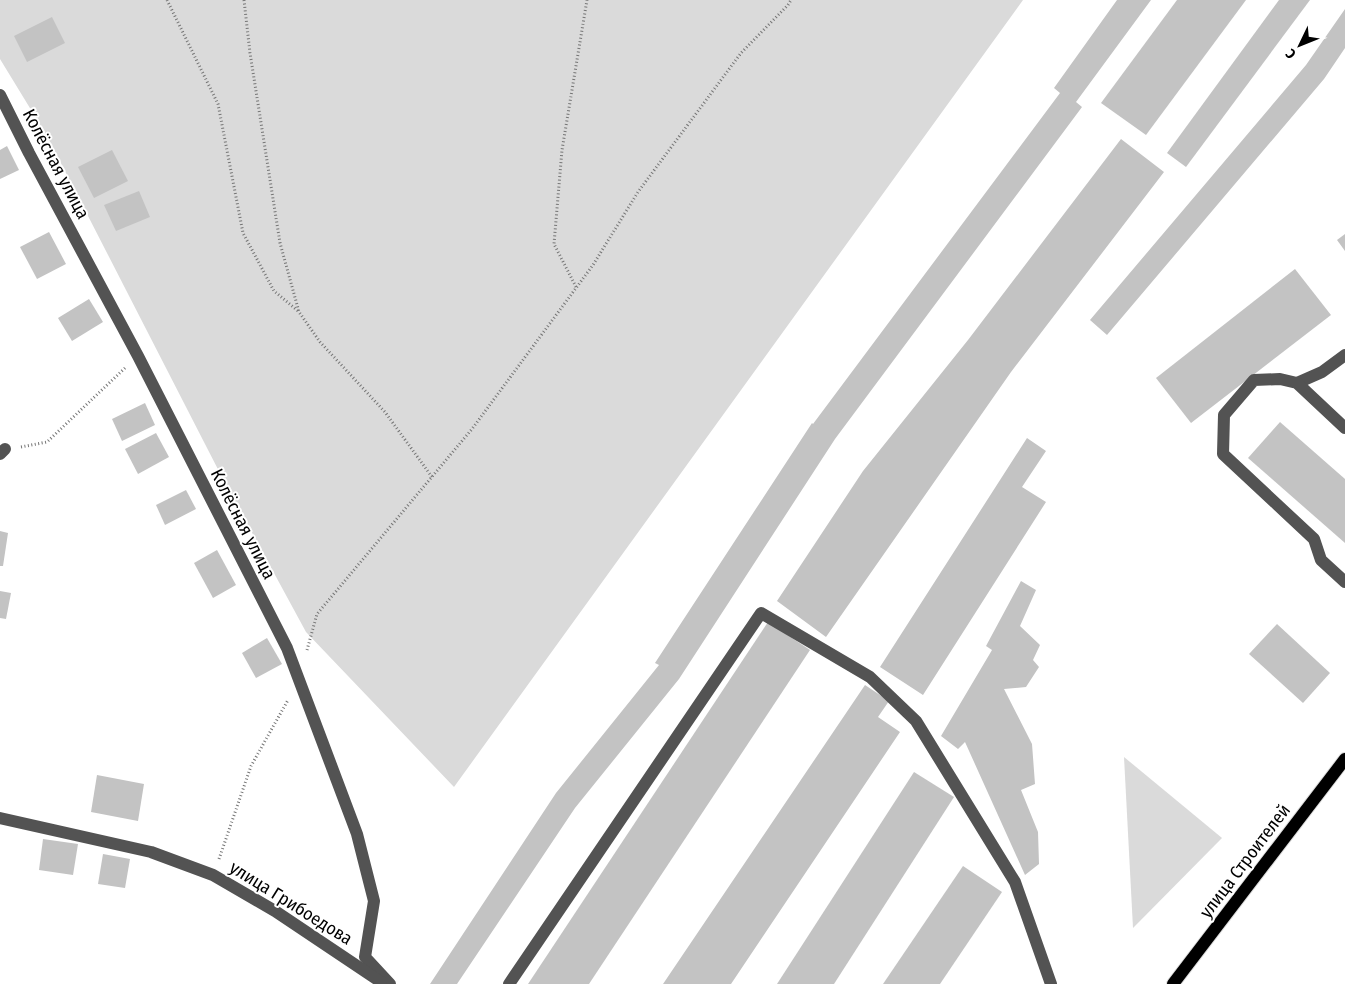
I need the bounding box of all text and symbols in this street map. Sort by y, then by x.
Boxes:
north arrow [1275,20,1325,70]
text: С [1282,45,1300,62]
street label: Колёсная улица [18,105,94,223]
street label: Колёсная улица [206,465,280,583]
street label: улица Строителей [1195,800,1295,922]
street label: улица Грибоедова [226,856,357,950]

